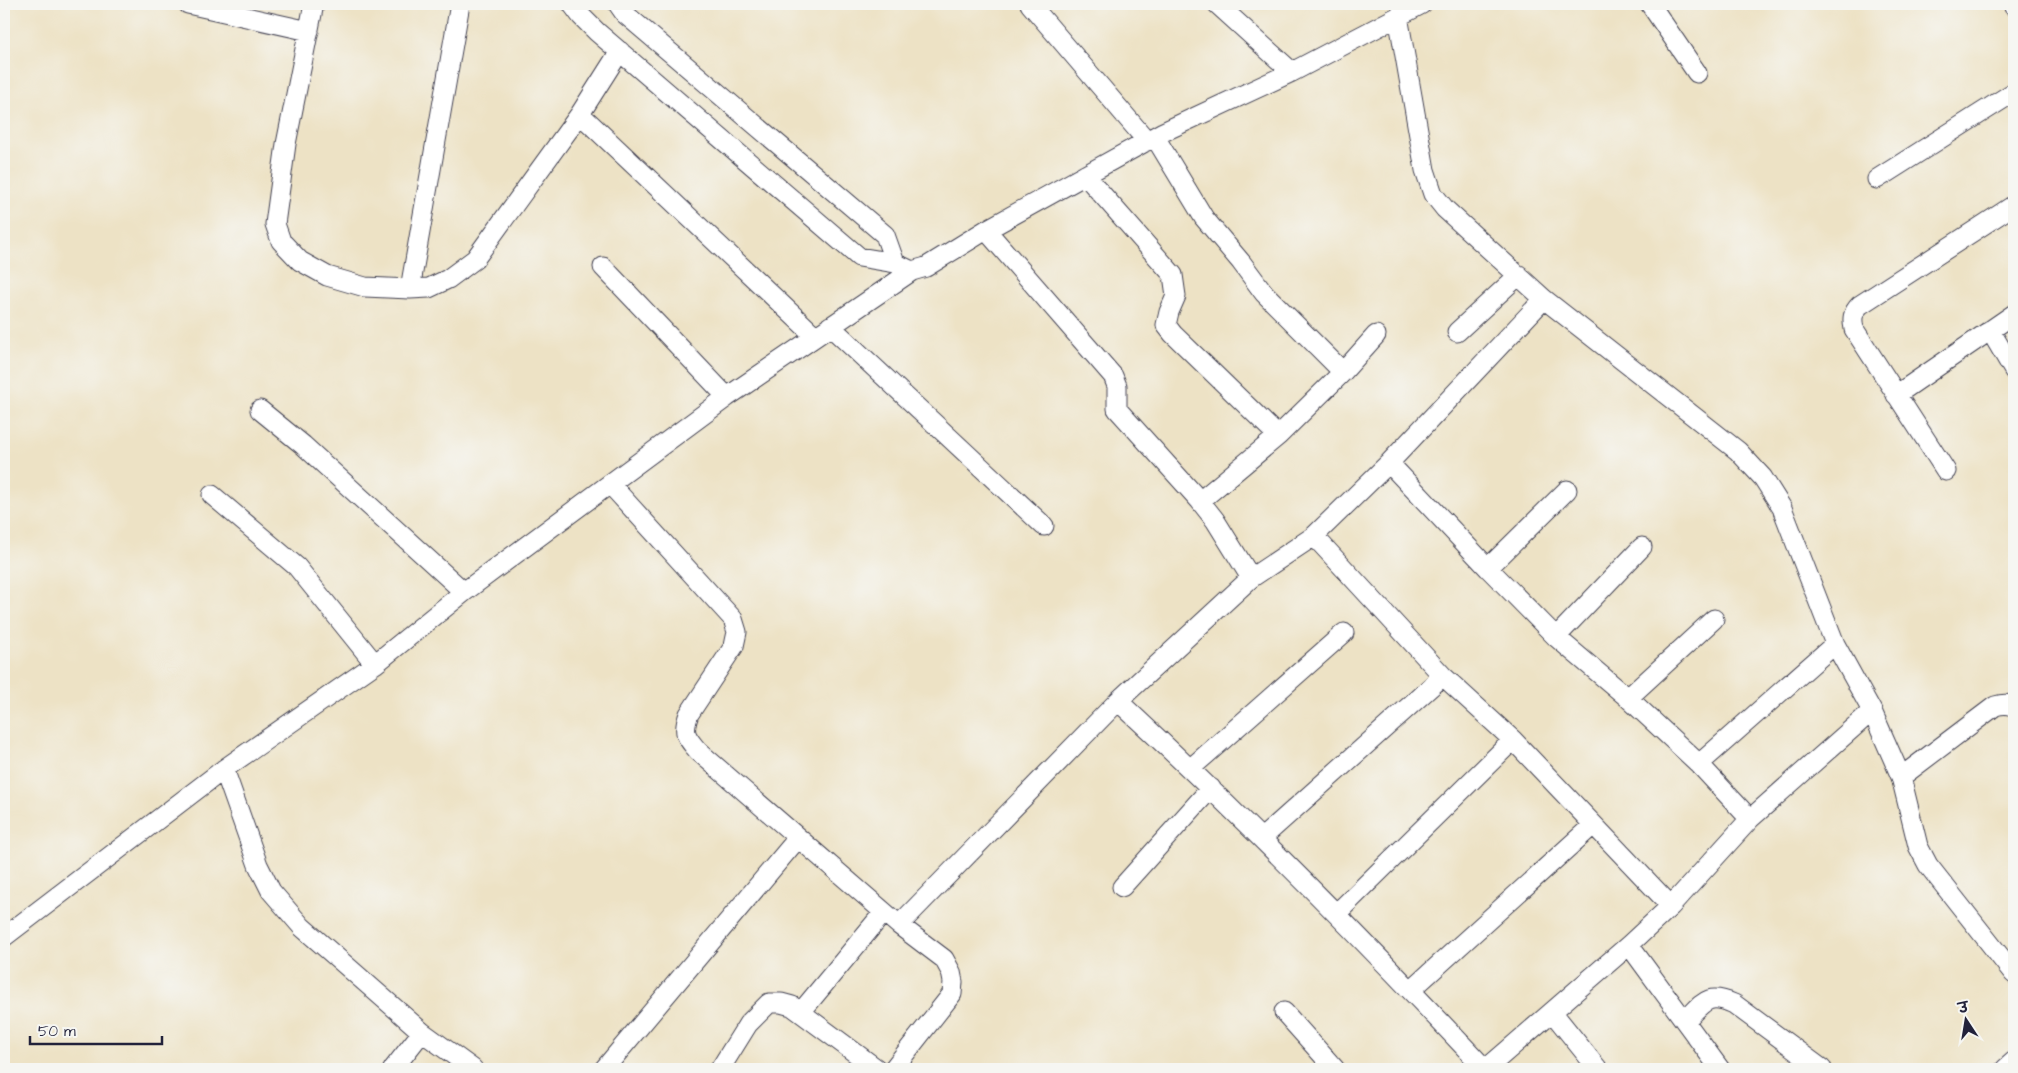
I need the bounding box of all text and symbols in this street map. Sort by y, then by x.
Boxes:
north arrow [1940,996,1990,1046]
text: उ [1955,997,1972,1019]
scale bar [30,1013,162,1045]
text: 50 m [38,1021,76,1042]

